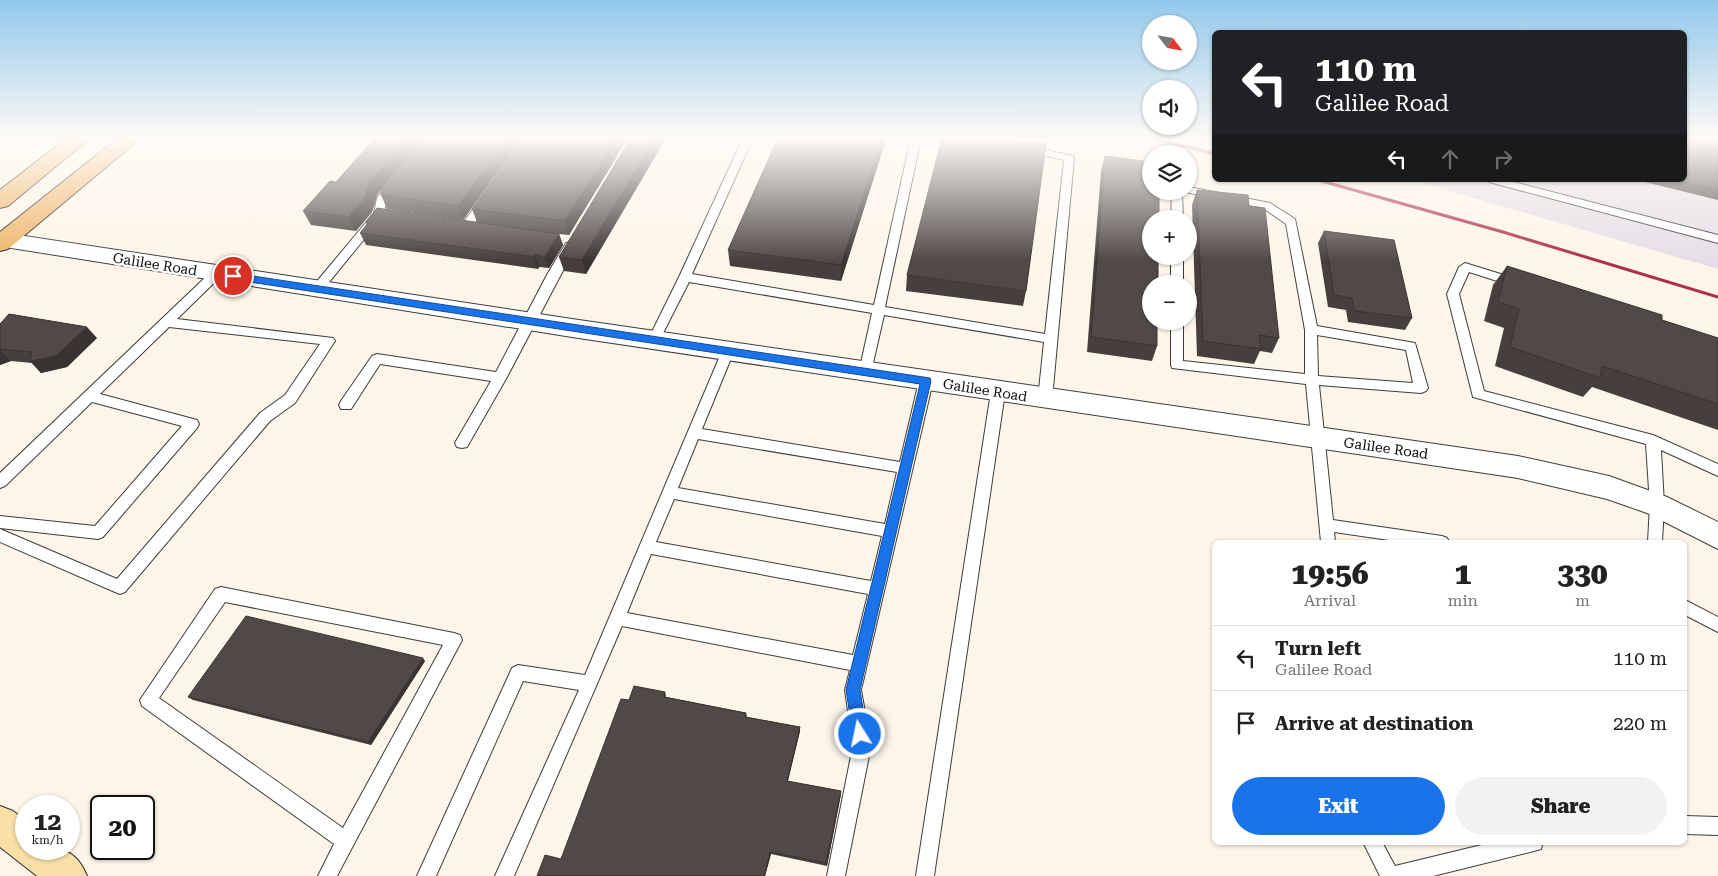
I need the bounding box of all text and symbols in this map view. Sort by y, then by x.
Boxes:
north arrow [1142,15,1198,70]
map controls [1142,15,1197,330]
text: 110 m [1315,49,1416,90]
icon: left [1232,50,1297,115]
button: sound [1142,80,1197,135]
text: Galilee Road [1315,91,1449,116]
button: layers [1142,145,1197,200]
icon: left [1383,145,1411,173]
icon: ahead [1436,145,1464,173]
icon: right [1489,145,1517,173]
button: + [1142,210,1197,265]
street label: Galilee Road [112,249,198,279]
pin [212,255,254,297]
icon: arrive [219,262,247,290]
button: − [1142,275,1197,330]
street label: Galilee Road [942,375,1028,405]
street label: Galilee Road [1343,434,1429,462]
text: 19:56 [1291,556,1369,591]
text: 1 [1454,556,1471,591]
text: 330 [1557,556,1608,591]
text: Arrival [1304,591,1356,610]
text: min [1448,591,1478,610]
text: m [1575,591,1590,610]
text: Turn left [1275,637,1361,660]
icon: left [1232,644,1260,672]
text: 110 m [1613,647,1667,670]
text: Galilee Road [1275,660,1372,679]
position arrow [833,707,885,759]
icon: arrive [1232,709,1260,737]
text: Arrive at destination [1275,712,1473,735]
text: 220 m [1613,712,1667,735]
button: Exit [1232,777,1445,835]
button: Share [1455,777,1667,835]
speed limit sign: 20 [90,795,155,860]
text: 12 [33,807,62,836]
text: km/h [31,833,64,847]

